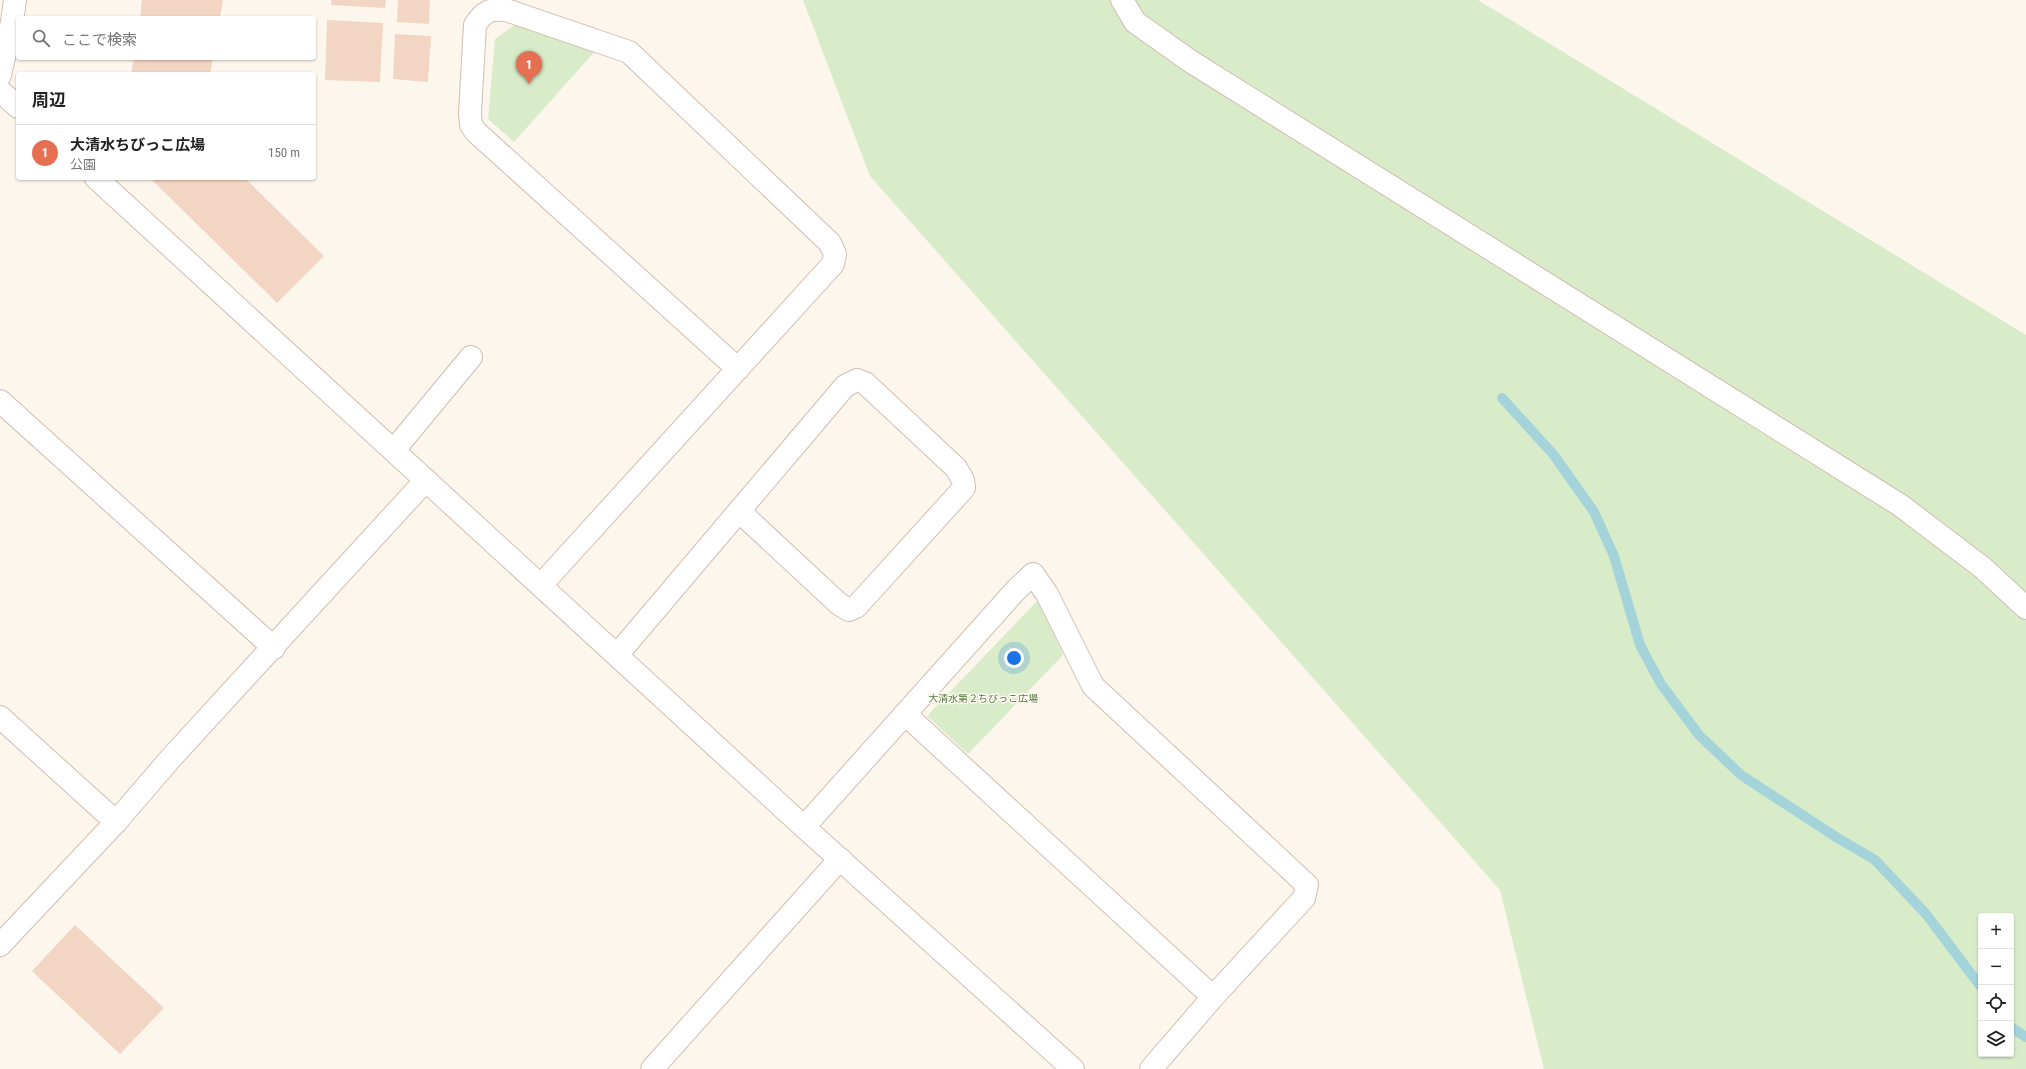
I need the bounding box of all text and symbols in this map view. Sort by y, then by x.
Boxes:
search box [16,16,316,60]
icon: search [30,27,52,49]
text: ここで検索 [62,31,137,49]
pin: 1 [516,51,542,84]
text: 周辺 [32,90,66,110]
text: 大清水ちびっこ広場 [70,136,205,154]
text: 1 [42,145,48,160]
text: 150 m [268,145,300,160]
text: 公園 [70,157,96,172]
your location [1004,648,1024,668]
park label: 大清水第２ちびっこ広場 [928,693,1038,704]
map controls [1978,913,2014,1057]
button: + [1978,913,2014,949]
button: − [1978,949,2014,985]
button: locate [1978,985,2014,1021]
button: layers [1978,1021,2014,1057]

